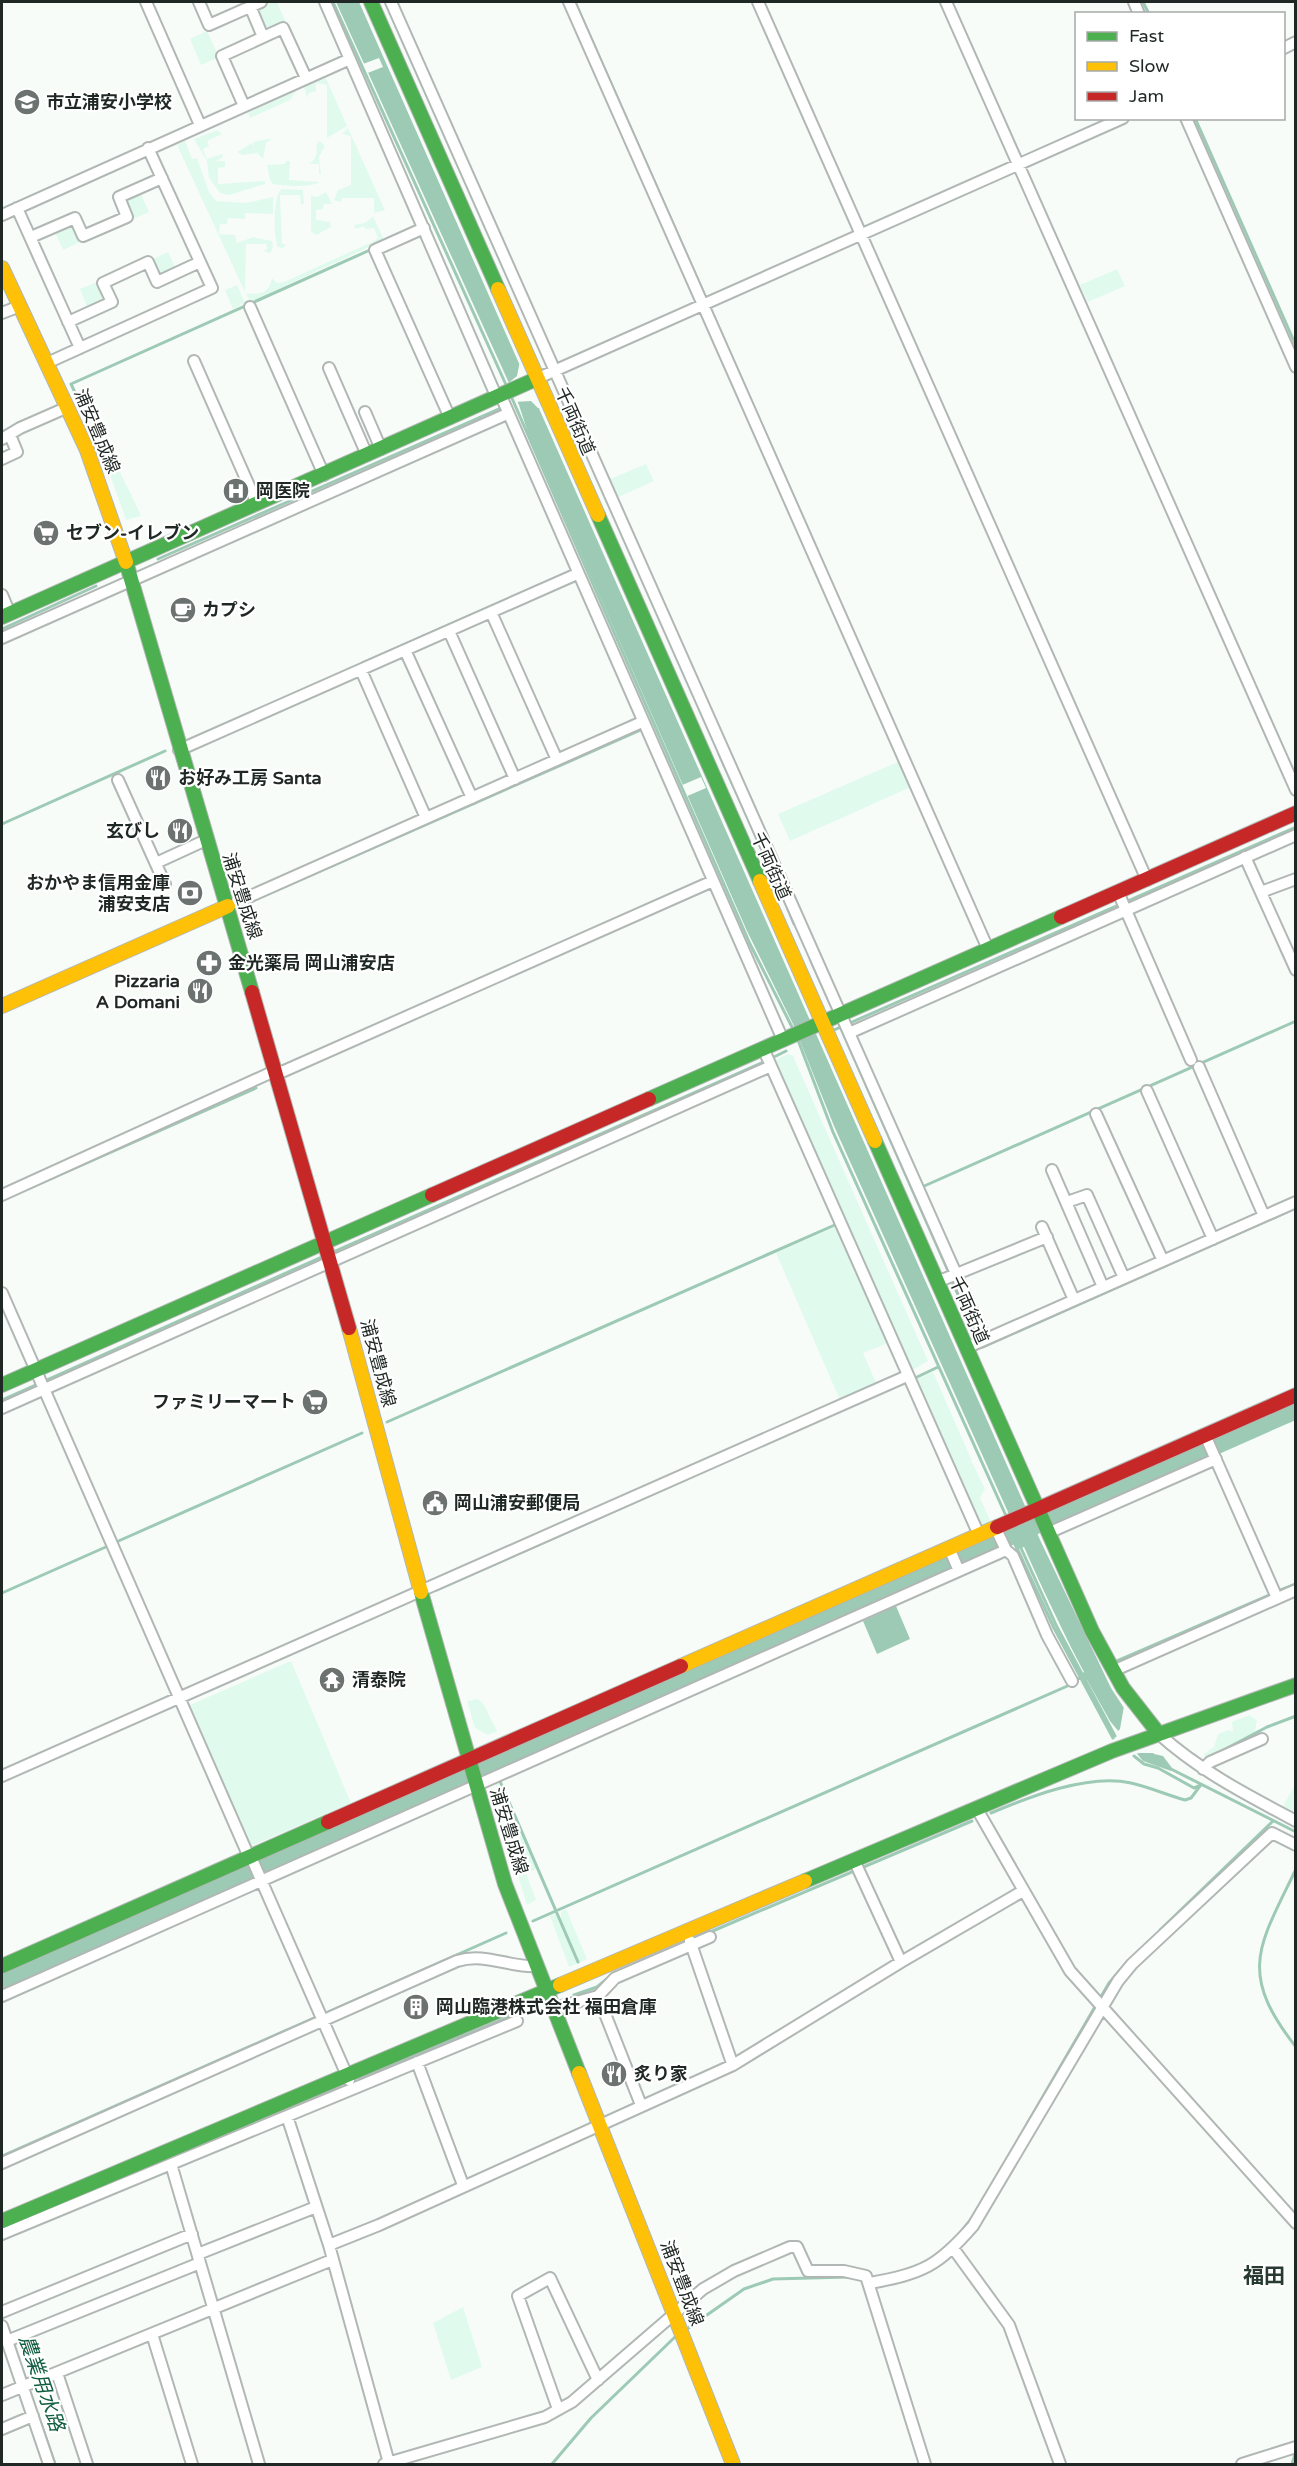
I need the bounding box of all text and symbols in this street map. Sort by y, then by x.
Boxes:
legend [1075,12,1285,120]
text: Fast [1129,25,1164,47]
text: Slow [1129,55,1170,77]
text: Jam [1129,85,1164,107]
school or university icon: 市立浦安小学校 [12,87,42,117]
place label: 市立浦安小学校 [46,91,172,113]
street label: 千両街道 [550,384,600,458]
street label: 浦安豊成線 [69,385,125,477]
hospital icon: 岡医院 [221,476,251,506]
place label: 岡医院 [256,480,310,502]
supermarket icon: セブン-イレブン [31,518,61,548]
place label: セブン-イレブン [66,522,199,544]
cafe icon: カプシ [168,595,198,625]
place label: カプシ [202,599,256,621]
restaurant icon: お好み工房 Santa [143,763,173,793]
place label: お好み工房 Santa [178,767,322,789]
restaurant icon: 玄びし [165,816,195,846]
place label: 玄びし [106,820,160,842]
street label: 千両街道 [746,829,796,903]
street label: 浦安豊成線 [218,850,266,942]
place label: おかやま信用金庫 浦安支店 [26,872,170,915]
bank icon: おかやま信用金庫 浦安支店 [175,878,205,908]
pharmacy icon: 金光薬局 岡山浦安店 [194,948,224,978]
place label: 金光薬局 岡山浦安店 [228,952,395,974]
place label: Pizzaria A Domani [96,970,180,1013]
restaurant icon: Pizzaria A Domani [185,976,215,1006]
street label: 千両街道 [944,1273,994,1347]
street label: 浦安豊成線 [356,1317,400,1409]
supermarket icon: ファミリーマート [300,1387,330,1417]
place label: ファミリーマート [152,1391,296,1413]
public building icon: 岡山浦安郵便局 [420,1488,450,1518]
place label: 岡山浦安郵便局 [454,1492,580,1514]
temple icon: 清泰院 [317,1665,347,1695]
place label: 清泰院 [352,1669,406,1691]
street label: 浦安豊成線 [485,1785,533,1877]
building icon: 岡山臨港株式会社 福田倉庫 [401,1992,431,2022]
place label: 岡山臨港株式会社 福田倉庫 [436,1996,657,2018]
restaurant icon: 炙り家 [599,2059,629,2089]
place label: 炙り家 [634,2063,688,2085]
street label: 浦安豊成線 [656,2237,708,2329]
district label: 福田 [1243,2264,1285,2289]
water label: 農業用水路 [13,2332,69,2436]

